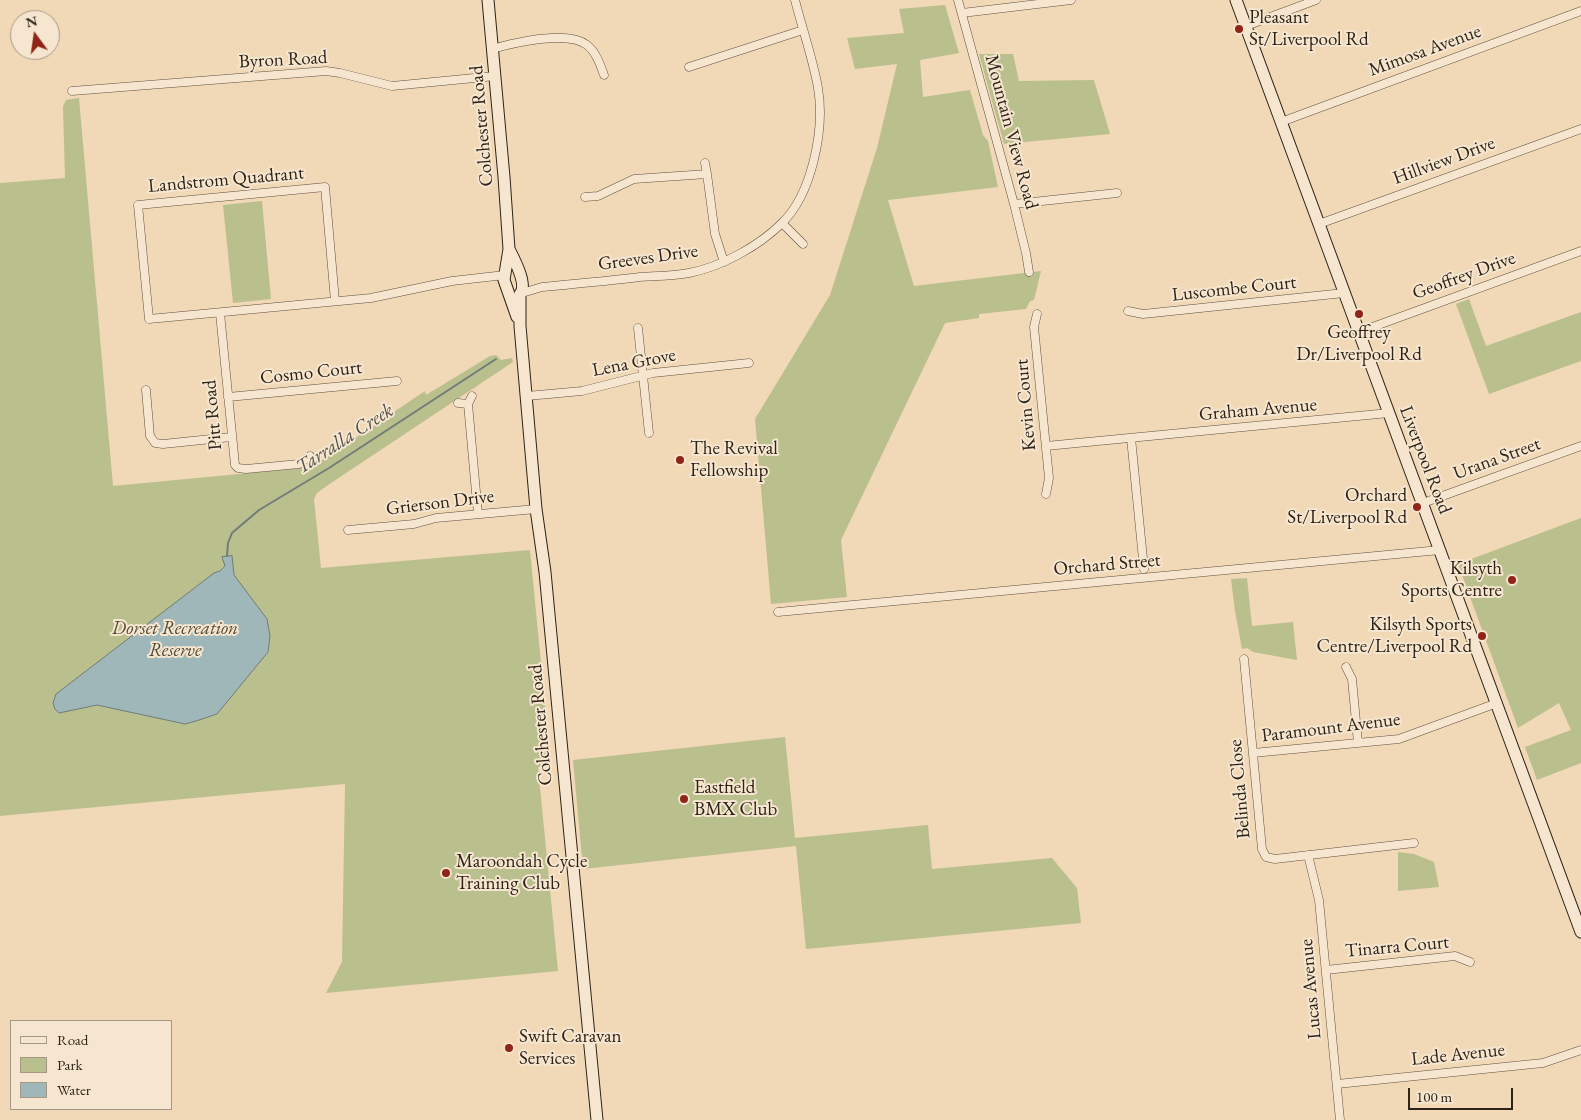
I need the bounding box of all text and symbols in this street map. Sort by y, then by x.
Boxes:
place label: Pleasant St/Liverpool Rd [1249,7,1369,51]
north arrow [10,10,60,60]
text: N [24,11,39,32]
street label: Mimosa Avenue [1366,20,1484,82]
marker: Pleasant St/Liverpool Rd [1233,23,1245,35]
street label: Byron Road [238,46,328,74]
street label: Mountain View Road [979,52,1043,212]
street label: Colchester Road [465,64,499,188]
street label: Hillview Drive [1390,132,1498,190]
street label: Landstrom Quadrant [147,162,305,198]
street label: Greeves Drive [597,240,699,276]
street label: Geoffrey Drive [1409,247,1519,305]
street label: Luscombe Court [1171,271,1297,307]
marker: Geoffrey Dr/Liverpool Rd [1353,308,1365,320]
place label: Geoffrey Dr/Liverpool Rd [1296,322,1422,366]
street label: Lena Grove [590,344,678,382]
street label: Cosmo Court [259,356,363,390]
street label: Kevin Court [1011,358,1041,452]
street label: Pitt Road [199,379,227,451]
street label: Graham Avenue [1198,393,1318,427]
water label: Tarralla Creek [292,399,398,479]
street label: Liverpool Road [1394,403,1456,517]
street label: Urana Street [1450,433,1544,485]
place label: The Revival Fellowship [690,438,778,482]
marker: The Revival Fellowship [674,454,686,466]
street label: Grierson Drive [385,485,495,521]
place label: Orchard St/Liverpool Rd [1287,485,1407,529]
marker: Orchard St/Liverpool Rd [1411,501,1423,513]
street label: Orchard Street [1052,549,1162,581]
place label: Kilsyth Sports Centre [1401,558,1502,602]
marker: Kilsyth Sports Centre [1506,574,1518,586]
place label: Kilsyth Sports Centre/Liverpool Rd [1317,614,1472,658]
park label: Dorset Recreation Reserve [112,618,238,662]
marker: Kilsyth Sports Centre/Liverpool Rd [1476,630,1488,642]
street label: Colchester Road [524,663,558,787]
street label: Paramount Avenue [1260,708,1402,748]
street label: Belinda Close [1224,738,1256,840]
place label: Eastfield BMX Club [694,777,777,821]
marker: Eastfield BMX Club [678,793,690,805]
place label: Maroondah Cycle Training Club [456,851,587,895]
marker: Maroondah Cycle Training Club [440,867,452,879]
street label: Tinarra Court [1344,931,1450,963]
street label: Lucas Avenue [1295,938,1327,1040]
legend [10,1020,172,1110]
place label: Swift Caravan Services [519,1026,622,1070]
text: Road [57,1030,88,1049]
street label: Lade Avenue [1410,1039,1506,1071]
marker: Swift Caravan Services [503,1042,515,1054]
text: Park [57,1055,83,1074]
scale bar [1411,1078,1516,1110]
text: Water [57,1080,91,1099]
text: 100 m [1416,1087,1452,1106]

